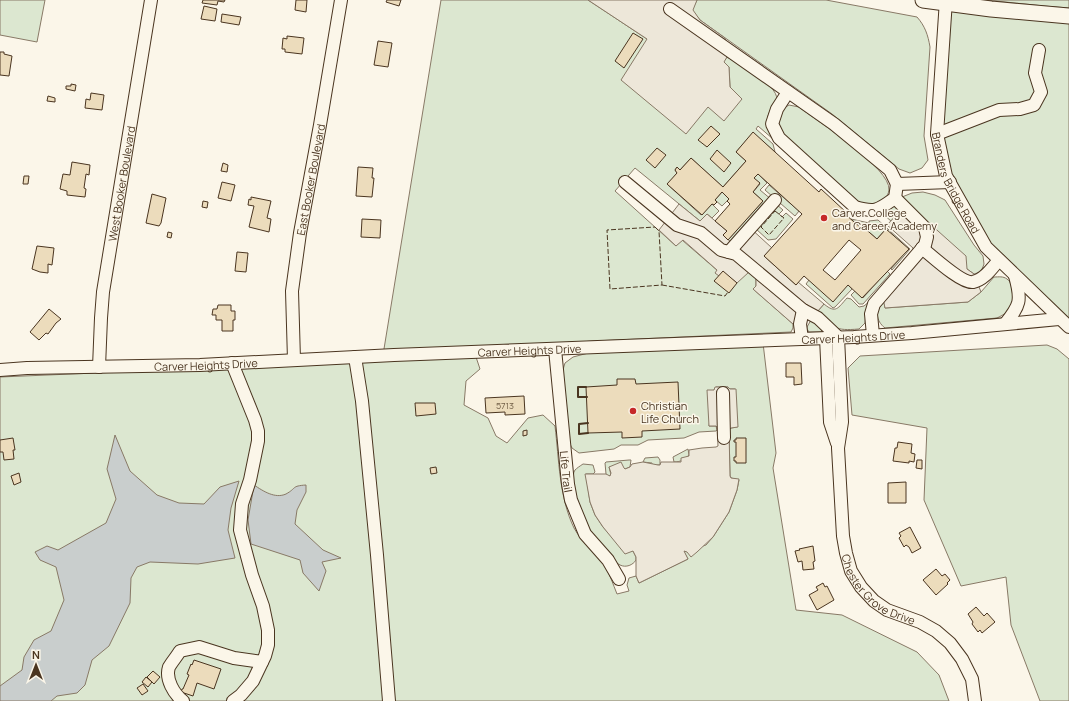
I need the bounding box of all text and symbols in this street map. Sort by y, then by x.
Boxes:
street label: East Booker Boulevard [292,123,328,236]
street label: West Booker Boulevard [104,125,138,242]
street label: Branders Bridge Road [929,131,984,236]
place label: Carver College and Career Academy [832,205,937,233]
marker: Carver College and Career Academy [819,213,829,223]
street label: Carver Heights Drive [801,326,906,347]
street label: Carver Heights Drive [477,340,582,359]
street label: Carver Heights Drive [154,355,259,373]
place label: Christian Life Church [641,398,699,426]
house number: 5713 [496,399,514,412]
marker: Christian Life Church [628,406,638,416]
street label: Life Trail [557,450,577,493]
street label: Chester Grove Drive [839,552,918,627]
north arrow [16,645,56,685]
text: N [32,647,40,662]

